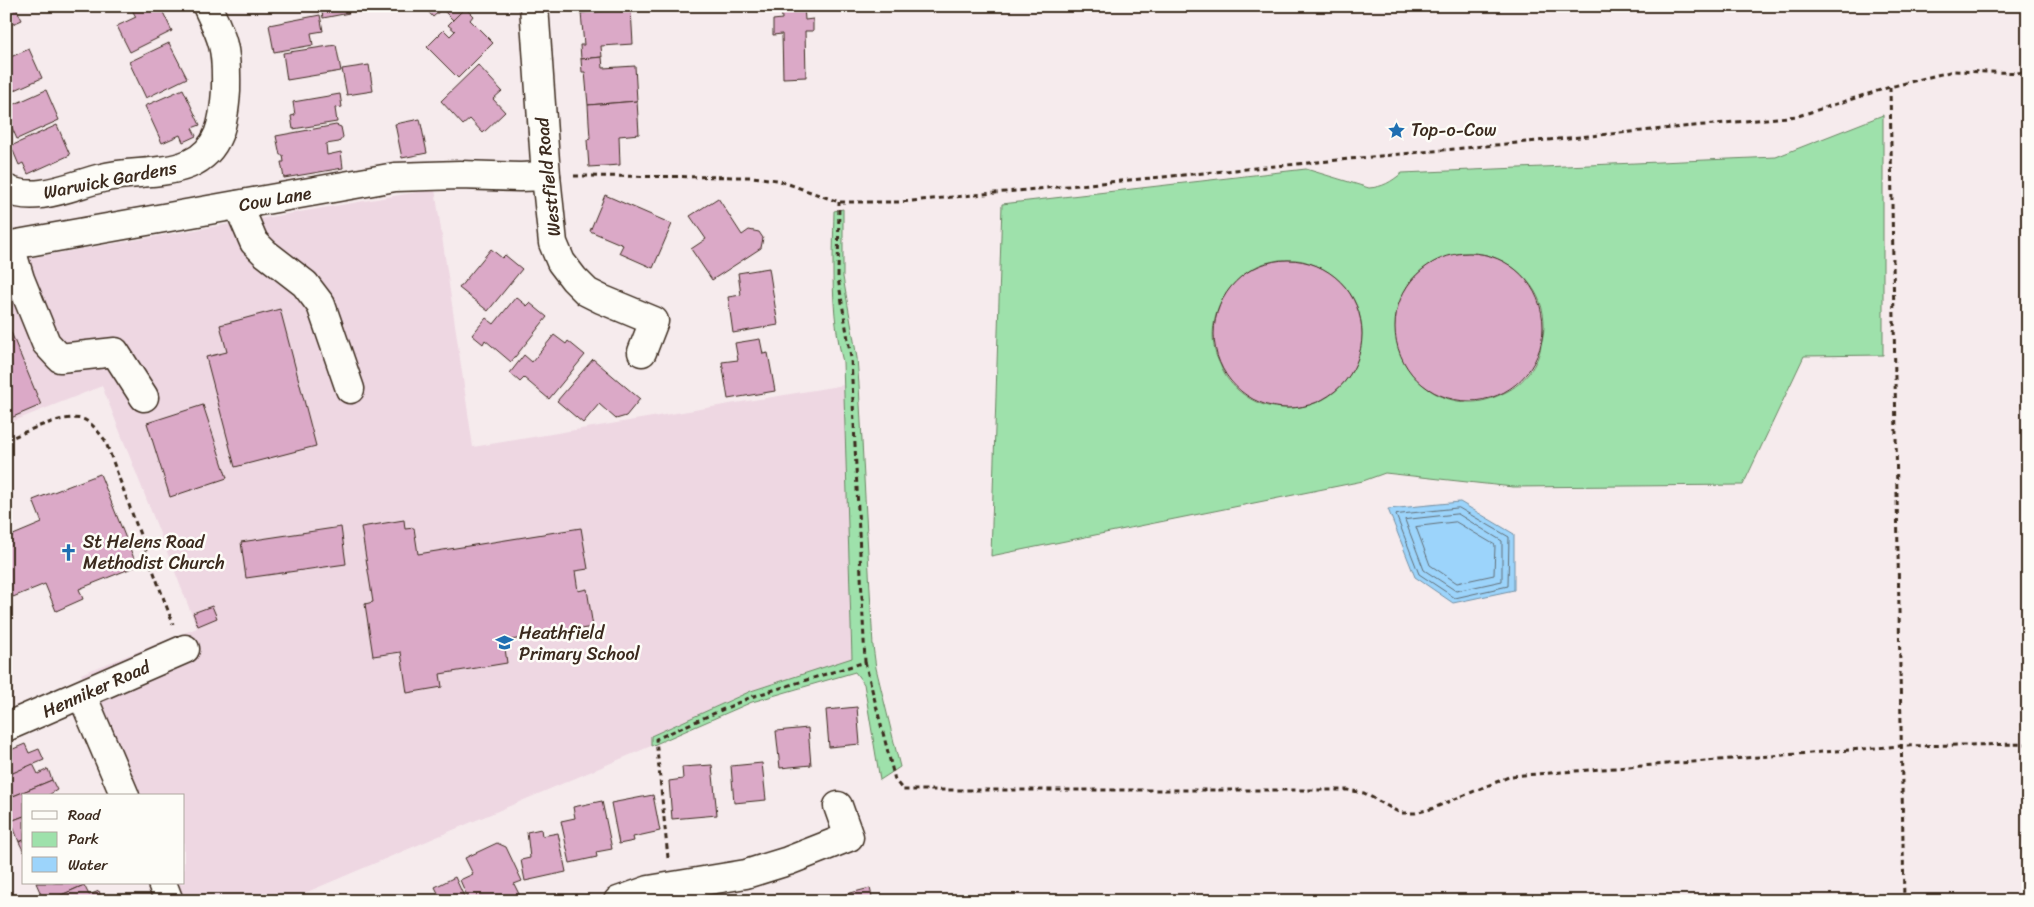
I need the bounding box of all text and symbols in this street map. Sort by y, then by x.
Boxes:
street label: Westfield Road [526,114,570,238]
place label: Top-o-Cow [1411,114,1497,146]
place icon: Top-o-Cow [1387,120,1407,140]
street label: Warwick Gardens [41,151,180,209]
street label: Cow Lane [236,177,314,221]
place label: St Helens Road Methodist Church [83,526,225,579]
church icon: St Helens Road Methodist Church [59,542,79,562]
place label: Heathfield Primary School [519,617,641,670]
school or university icon: Heathfield Primary School [495,633,515,653]
street label: Henniker Road [37,650,157,727]
legend [22,794,185,884]
text: Road [68,802,101,828]
text: Park [68,826,99,852]
text: Water [68,852,108,878]

